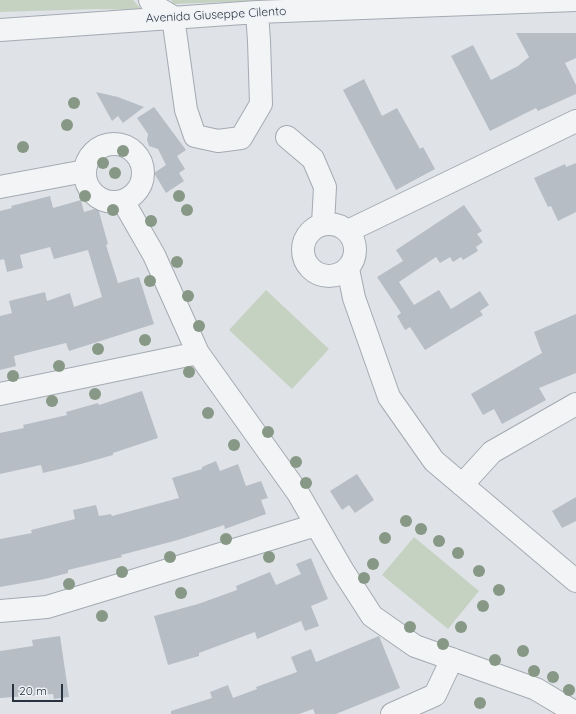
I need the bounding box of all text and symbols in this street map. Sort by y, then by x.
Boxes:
street label: Avenida Giuseppe Cilento [145,4,287,26]
scale bar [14,676,65,702]
text: 20 m [19,683,47,698]

